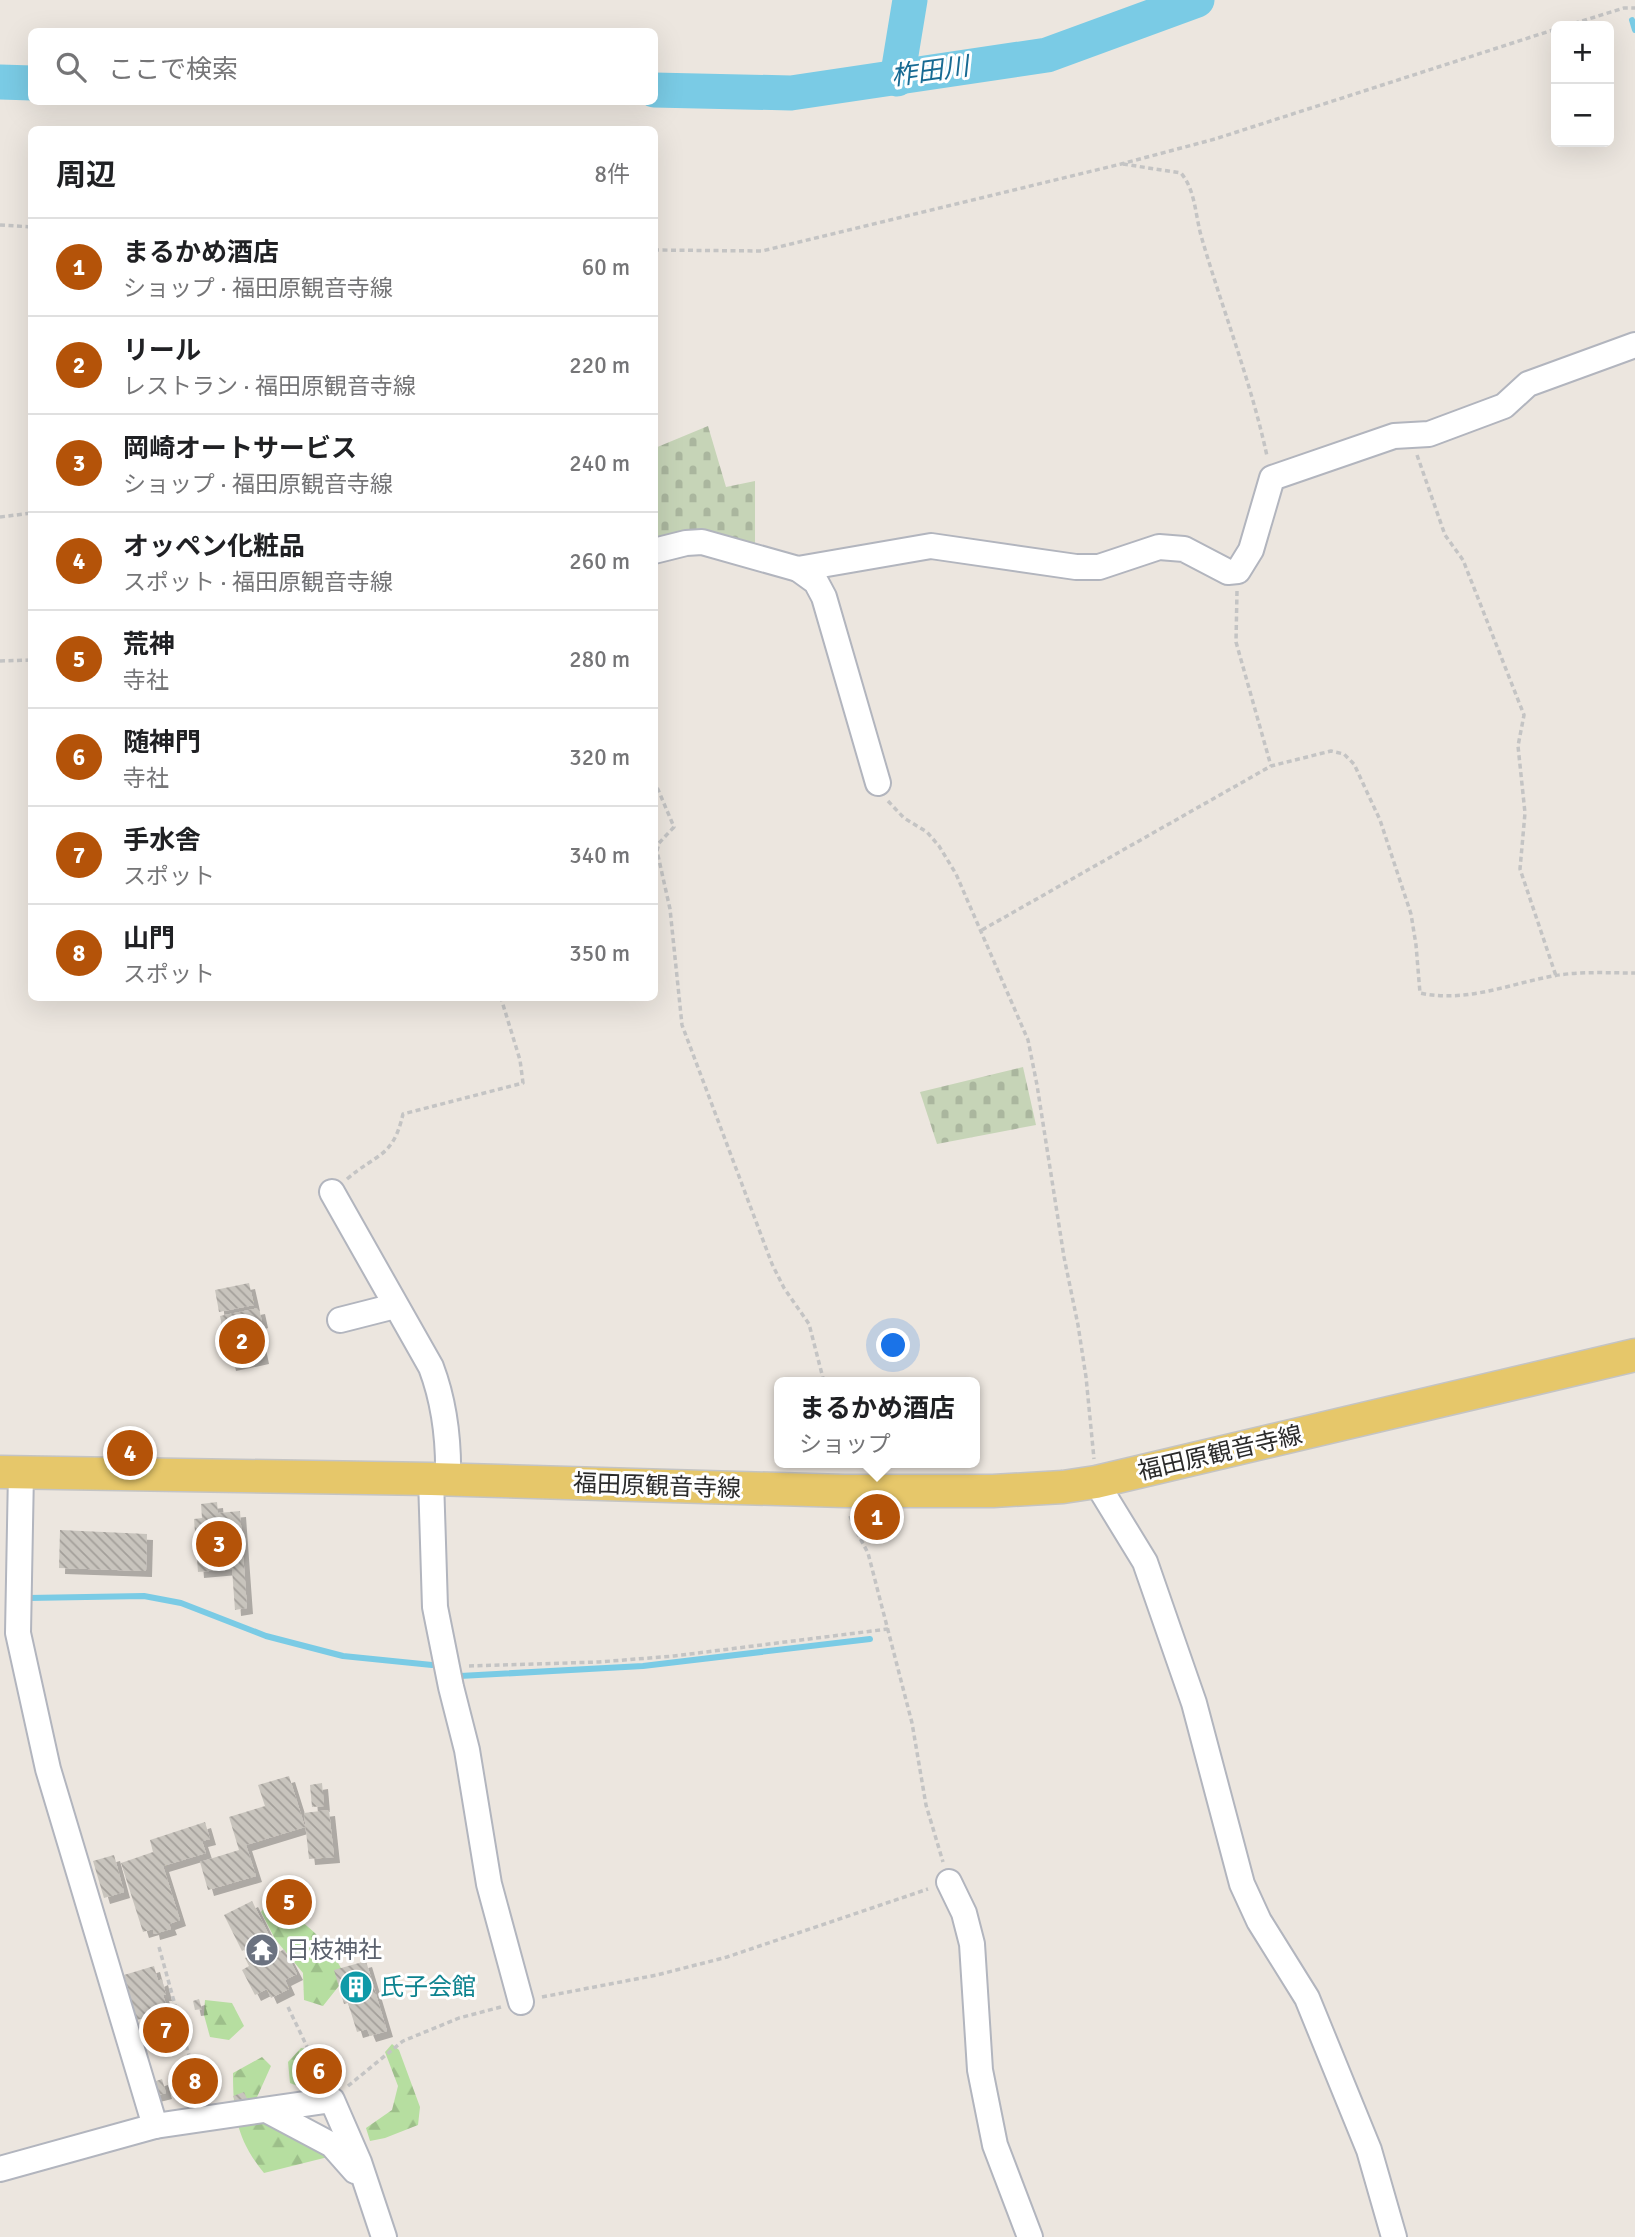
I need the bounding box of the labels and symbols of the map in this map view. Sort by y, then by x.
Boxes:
water label: 柞田川 [889,50,974,93]
pin: 2 [219,1315,265,1367]
your location [876,1328,910,1362]
street label: 福田原観音寺線 [1135,1419,1305,1487]
pin: 4 [107,1427,153,1479]
street label: 福田原観音寺線 [573,1468,741,1504]
pin: 1 [854,1491,900,1543]
pin: 3 [196,1518,242,1570]
pin: 5 [266,1876,312,1928]
temple icon: 日枝神社 [243,1931,281,1969]
place label: 日枝神社 [286,1935,382,1965]
building icon: 氏子会館 [337,1968,375,2006]
place label: 氏子会館 [380,1972,476,2002]
pin: 7 [143,2004,189,2056]
pin: 6 [296,2045,342,2097]
pin: 8 [172,2055,218,2107]

